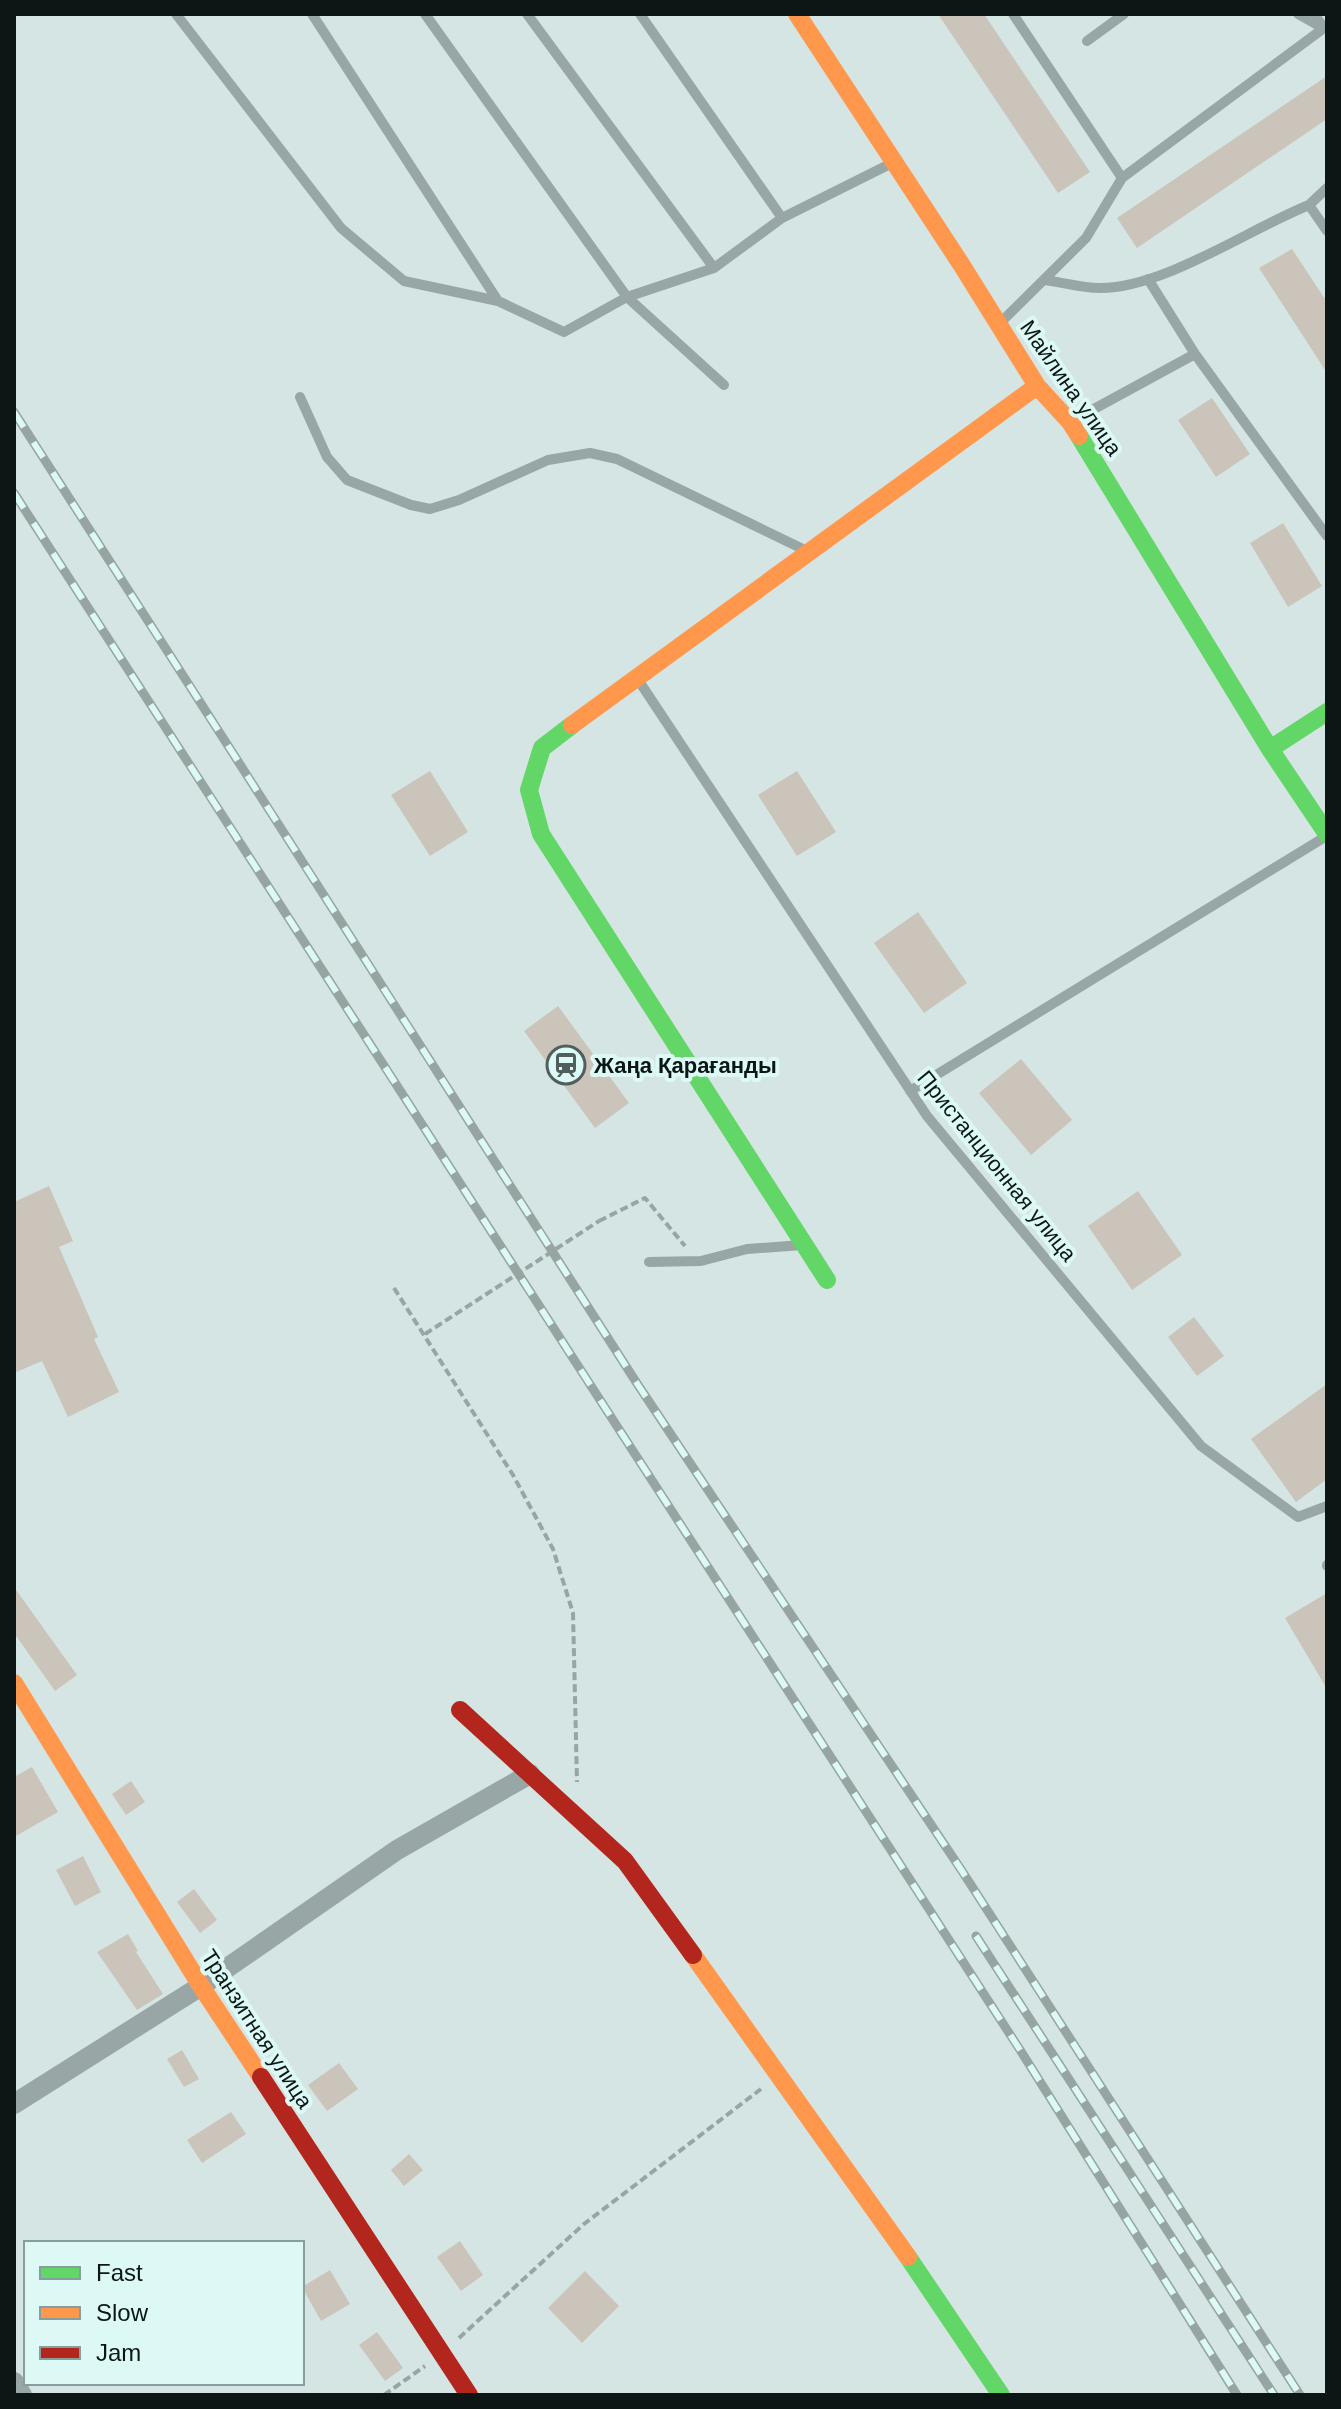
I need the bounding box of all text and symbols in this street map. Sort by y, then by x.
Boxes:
street label: Майлина улица [1015,316,1127,461]
station icon: Жаңа Қарағанды [545,1044,587,1086]
place label: Жаңа Қарағанды [593,1053,777,1078]
street label: Пристанционная улица [912,1066,1082,1267]
street label: Транзитная улица [196,1945,318,2114]
legend [24,2241,304,2385]
text: Fast [96,2259,143,2286]
text: Slow [96,2299,149,2326]
text: Jam [96,2339,141,2366]

